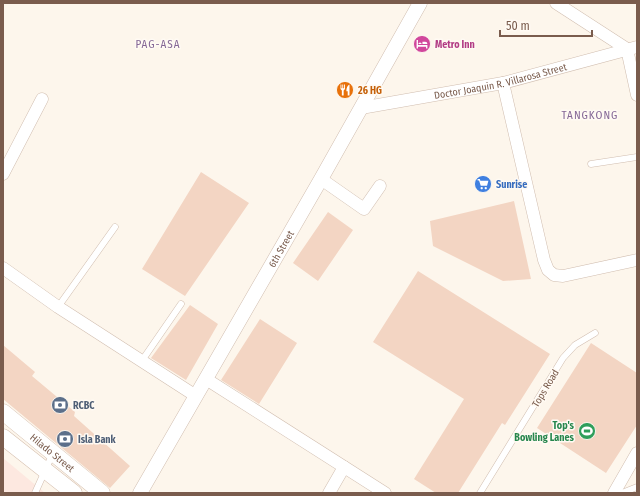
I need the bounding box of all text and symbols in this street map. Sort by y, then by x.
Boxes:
scale bar [500,12,592,38]
text: 50 m [506,19,530,33]
hotel icon: Metro Inn [412,34,432,54]
district label: PAG-ASA [136,38,181,51]
place label: Metro Inn [435,39,475,51]
street label: Doctor Joaquin R. Villarosa Street [433,61,569,102]
restaurant icon: 26 HG [335,80,355,100]
place label: 26 HG [357,85,382,97]
district label: TANGKONG [562,109,618,122]
supermarket icon: Sunrise [473,174,493,194]
place label: Sunrise [496,179,527,191]
street label: 6th Street [266,228,297,270]
street label: Tops Road [530,367,562,410]
bank icon: RCBC [50,395,70,415]
place label: RCBC [73,400,95,412]
place label: Top's Bowling Lanes [514,420,575,444]
sports icon: Top's Bowling Lanes [577,421,597,441]
bank icon: Isla Bank [55,429,75,449]
street label: Hilado Street [27,432,77,475]
place label: Isla Bank [78,434,117,446]

